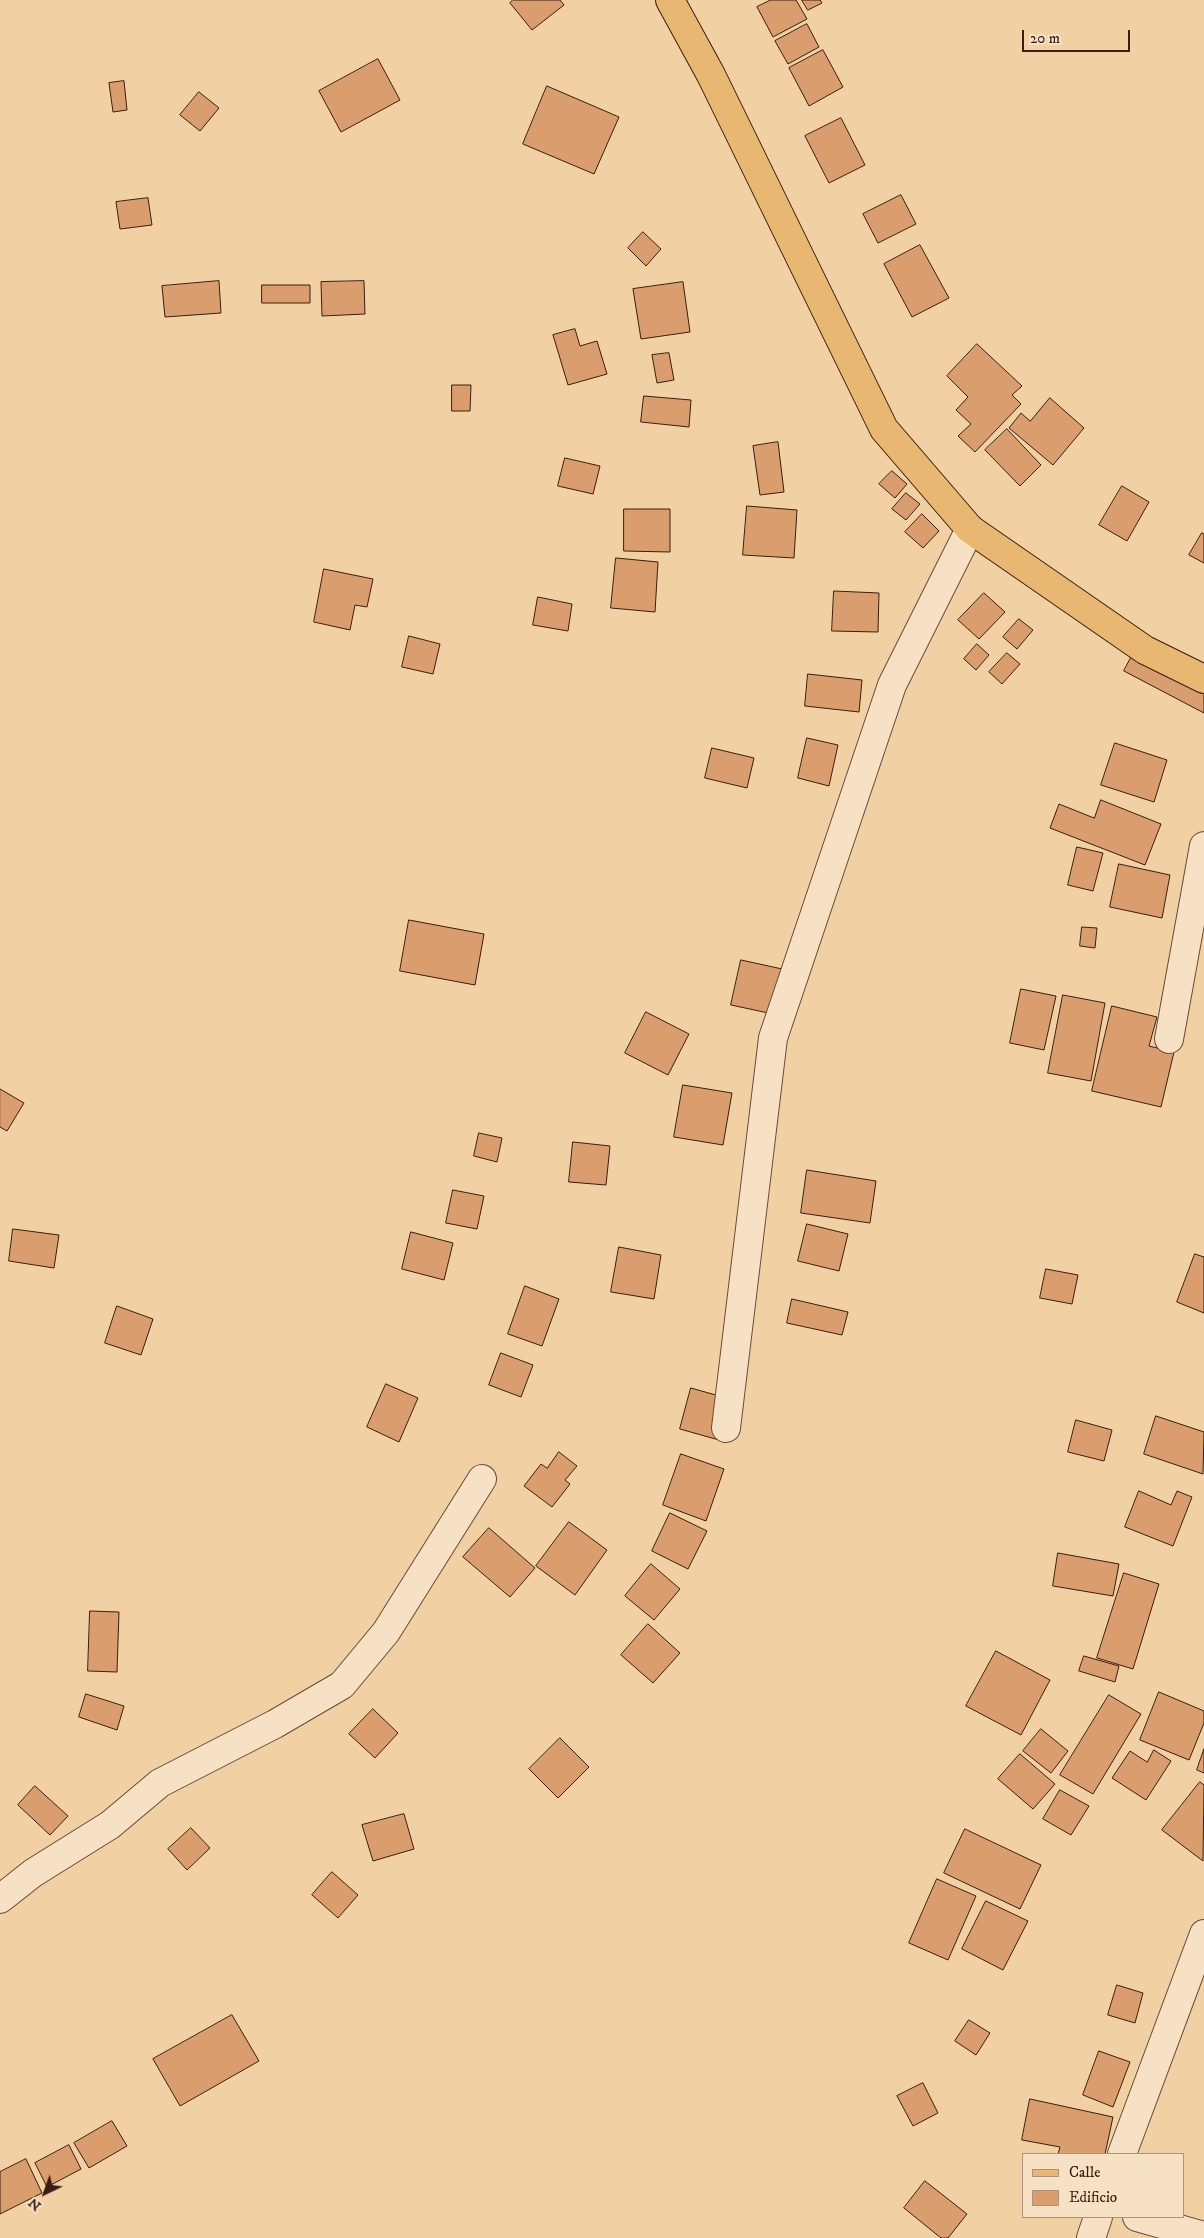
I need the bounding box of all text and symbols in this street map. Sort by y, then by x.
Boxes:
scale bar [1024,20,1132,52]
text: 20 m [1030,29,1060,48]
legend [1022,2153,1184,2218]
text: Calle [1069,2163,1101,2182]
north arrow [20,2168,70,2218]
text: Edificio [1069,2188,1117,2207]
text: N [25,2194,45,2215]

